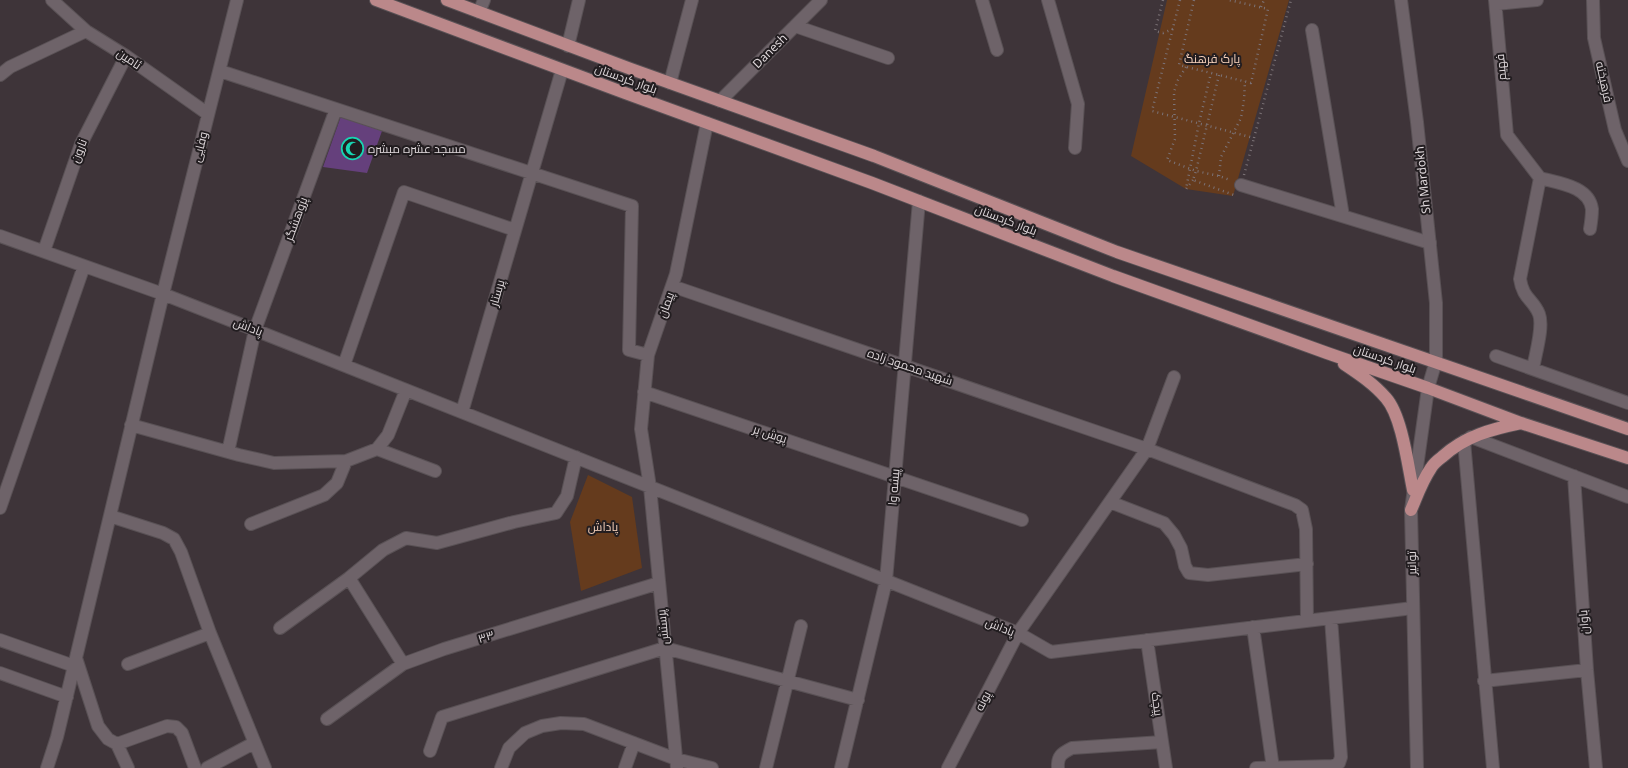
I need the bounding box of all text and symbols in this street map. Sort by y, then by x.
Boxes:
street label: Danesh [748,29,791,72]
street label: ئامین [114,44,145,73]
park label: پارک فرهنگ [1184,50,1241,68]
street label: فهیم [1491,53,1510,81]
street label: بلوار کردستان [593,59,660,98]
street label: فرهیخته [1592,60,1617,104]
street label: وفایی [187,130,212,164]
street label: نارون [66,136,91,165]
mosque icon: مسجد عشره مبشره [340,137,364,161]
place label: مسجد عشره مبشره [368,140,466,157]
street label: Sh Mardokh [1410,145,1435,215]
street label: پژوهشگر [279,194,312,244]
street label: بلوار کردستان [973,200,1040,239]
street label: پرستار [484,277,510,309]
street label: پیمان [653,289,679,320]
street label: پاداش [231,313,266,341]
street label: بلوار کردستان [1352,340,1419,377]
street label: شهید محمود زاده [865,344,955,389]
street label: پوش پر [750,420,790,448]
street label: پیشه وا [883,467,905,506]
park label: پاداش [588,518,619,536]
street label: توانیر [1403,550,1420,576]
street label: پرستش [652,608,674,645]
street label: باوان [1574,609,1593,635]
street label: پاداش [983,613,1018,641]
street label: ۳۳ [476,626,496,647]
street label: پونه [970,687,996,714]
street label: پیچک [1146,691,1168,718]

